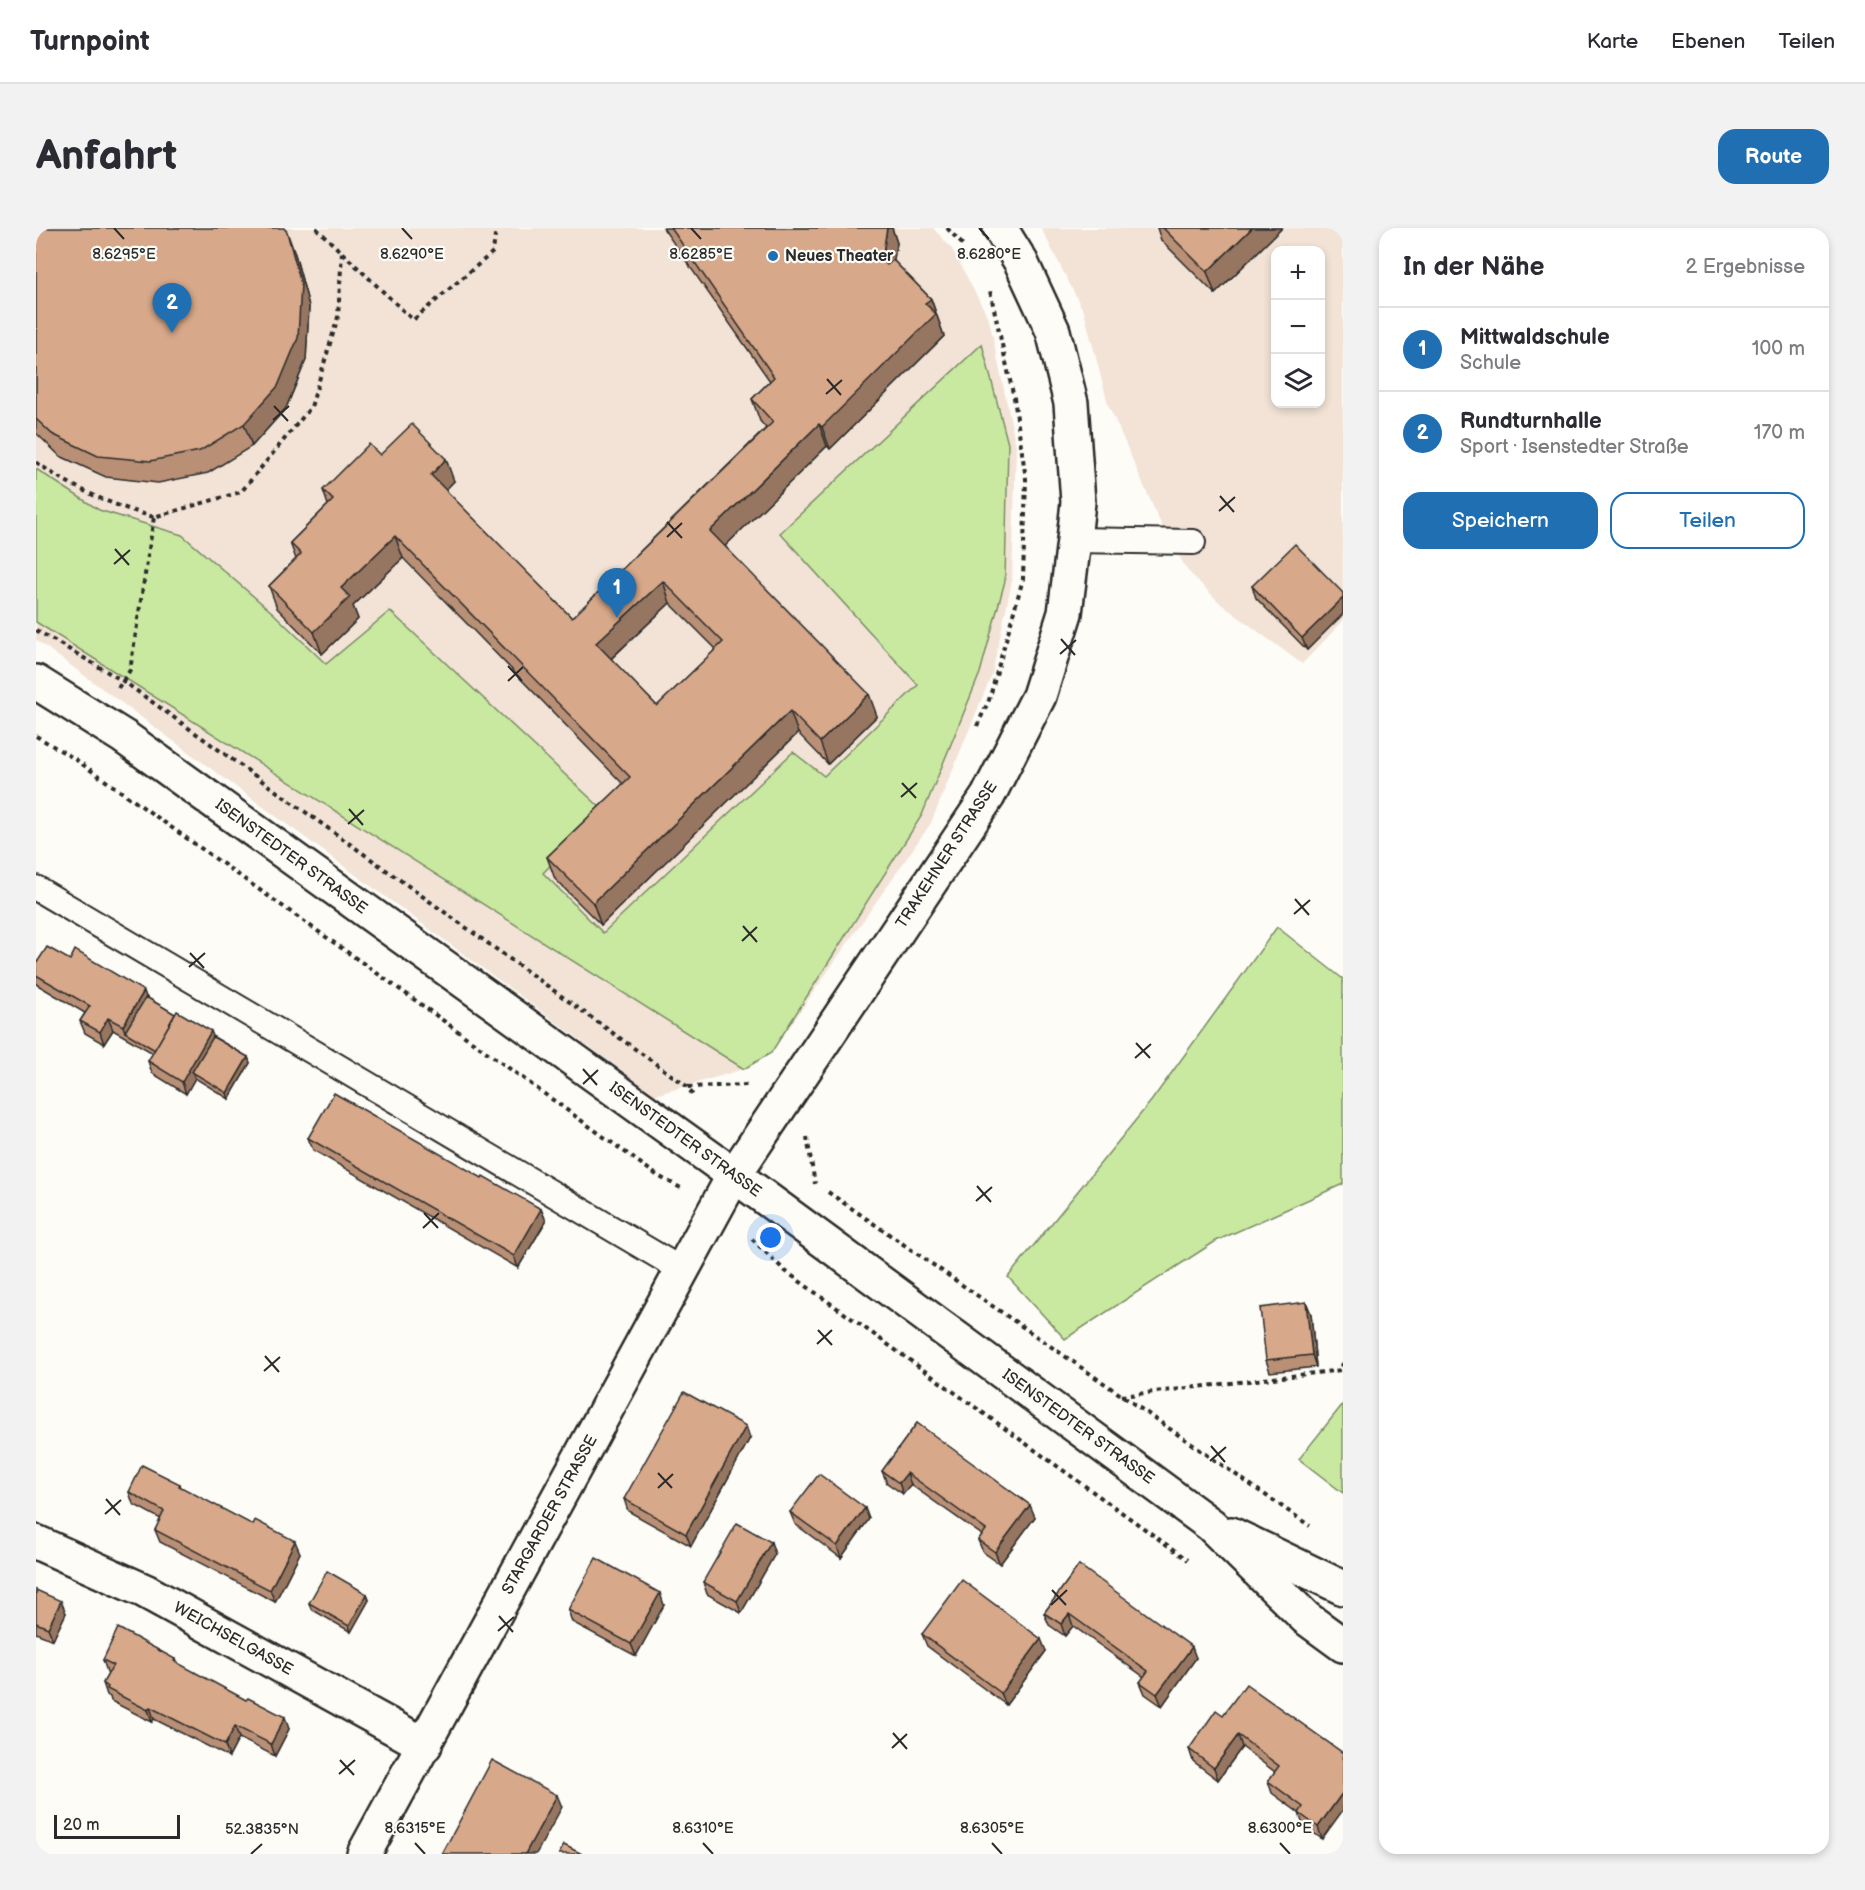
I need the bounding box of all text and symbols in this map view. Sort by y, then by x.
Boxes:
text: Turnpoint [30,25,150,58]
text: Karte [1587,29,1638,54]
text: Ebenen [1671,29,1745,54]
text: Teilen [1778,29,1835,54]
button: Route [1718,129,1829,184]
text: Anfahrt [36,131,177,182]
text: 8.6295°E [92,245,156,264]
text: 8.6290°E [380,245,444,264]
text: 8.6285°E [669,245,733,264]
text: 8.6280°E [957,245,1021,264]
map controls [1271,246,1325,408]
button: + [1271,246,1325,300]
place label: Neues Theater [785,247,894,266]
marker: Neues Theater [766,249,780,263]
text: In der Nähe [1403,252,1545,283]
text: 2 Ergebnisse [1685,255,1805,279]
pin: 2 [152,284,192,333]
button: − [1271,300,1325,354]
text: Mittwaldschule [1460,324,1610,351]
text: 1 [1418,337,1427,361]
text: 100 m [1752,337,1805,361]
text: Schule [1460,351,1521,375]
button: layers [1271,354,1325,408]
text: Rundturnhalle [1460,408,1602,435]
text: 2 [1417,421,1428,445]
text: 170 m [1754,421,1805,445]
text: Sport · Isenstedter Straße [1460,435,1689,459]
button: Speichern [1403,492,1598,549]
button: Teilen [1610,492,1805,549]
pin: 1 [598,568,636,618]
street label: TRAKEHNER STRASSE [892,778,1002,932]
street label: ISENSTEDTER STRASSE [211,795,371,919]
street label: ISENSTEDTER STRASSE [605,1078,765,1202]
your location [756,1223,785,1252]
street label: ISENSTEDTER STRASSE [998,1365,1158,1489]
street label: STARGARDER STRASSE [498,1432,602,1598]
street label: WEICHSELGASSE [170,1598,296,1680]
scale bar [54,1812,180,1840]
text: 20 m [63,1816,99,1835]
text: 8.6315°E [384,1819,446,1838]
text: 8.6310°E [672,1819,734,1838]
text: 8.6305°E [960,1819,1024,1838]
text: 8.6300°E [1248,1819,1312,1838]
text: 52.3835°N [225,1820,299,1839]

